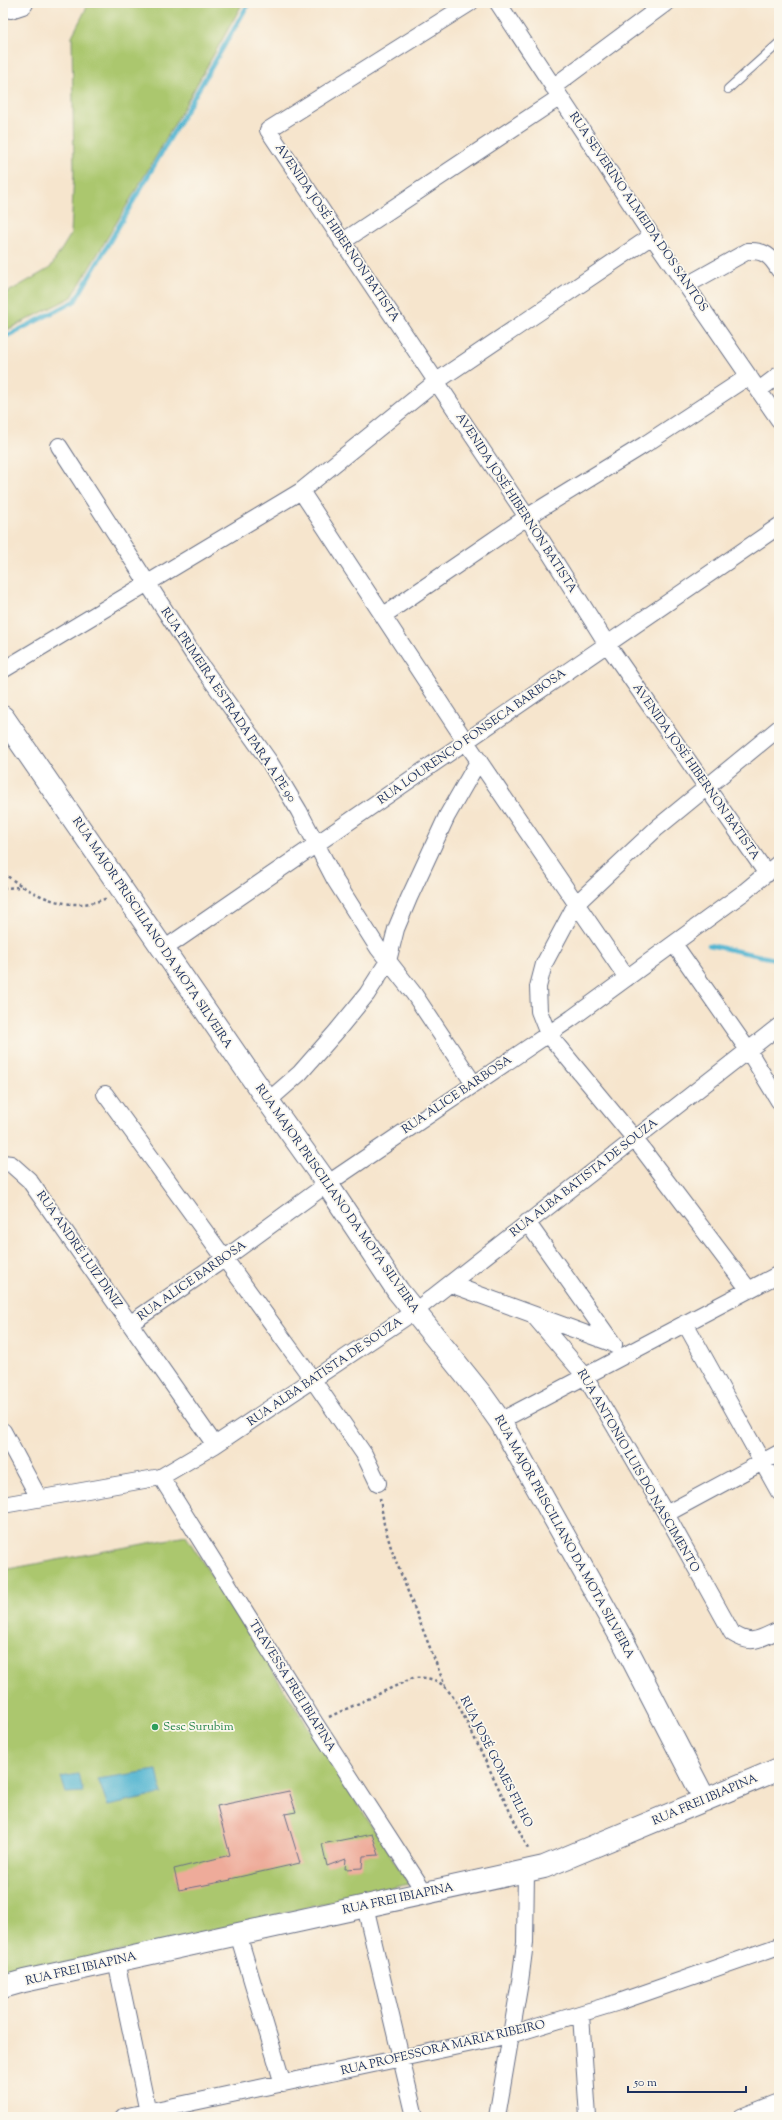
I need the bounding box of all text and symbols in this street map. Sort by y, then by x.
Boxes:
street label: RUA SEVERINO ALMEIDA DOS SANTOS [564,109,712,315]
street label: AVENIDA JOSÉ HIBERNON BATISTA [270,140,404,326]
street label: AVENIDA JOSÉ HIBERNON BATISTA [451,409,581,597]
street label: RUA PRIMEIRA ESTRADA PARA A PE 90 [156,604,300,806]
street label: RUA LOURENÇO FONSECA BARBOSA [374,665,570,809]
street label: AVENIDA JOSÉ HIBERNON BATISTA [628,680,764,864]
street label: RUA MAJOR PRISCILIANO DA MOTA SILVEIRA [67,813,237,1053]
street label: RUA ALICE BARBOSA [398,1051,516,1139]
street label: RUA MAJOR PRISCILIANO DA MOTA SILVEIRA [250,1081,424,1318]
street label: RUA ALBA BATISTA DE SOUZA [506,1114,662,1242]
street label: RUA ANDRÉ LUIZ DINIZ [31,1187,127,1313]
street label: RUA ALICE BARBOSA [134,1236,250,1326]
street label: RUA ALBA BATISTA DE SOUZA [244,1313,406,1431]
street label: RUA ANTONIO LUIS DO NASCIMENTO [572,1366,704,1576]
street label: RUA MAJOR PRISCILIANO DA MOTA SILVEIRA [489,1412,639,1662]
street label: TRAVESSA FREI IBIAPINA [244,1617,340,1756]
street label: RUA JOSÉ GOMES FILHO [455,1693,537,1831]
place label: Sesc Surubim [163,1718,234,1736]
marker: Sesc Surubim [150,1722,160,1732]
street label: RUA FREI IBIAPINA [649,1769,761,1830]
street label: RUA FREI IBIAPINA [341,1878,456,1920]
street label: RUA FREI IBIAPINA [24,1947,138,1991]
street label: RUA PROFESSORA MARIA RIBEIRO [339,2016,547,2080]
scale bar [628,2068,746,2094]
text: 50 m [633,2074,657,2092]

